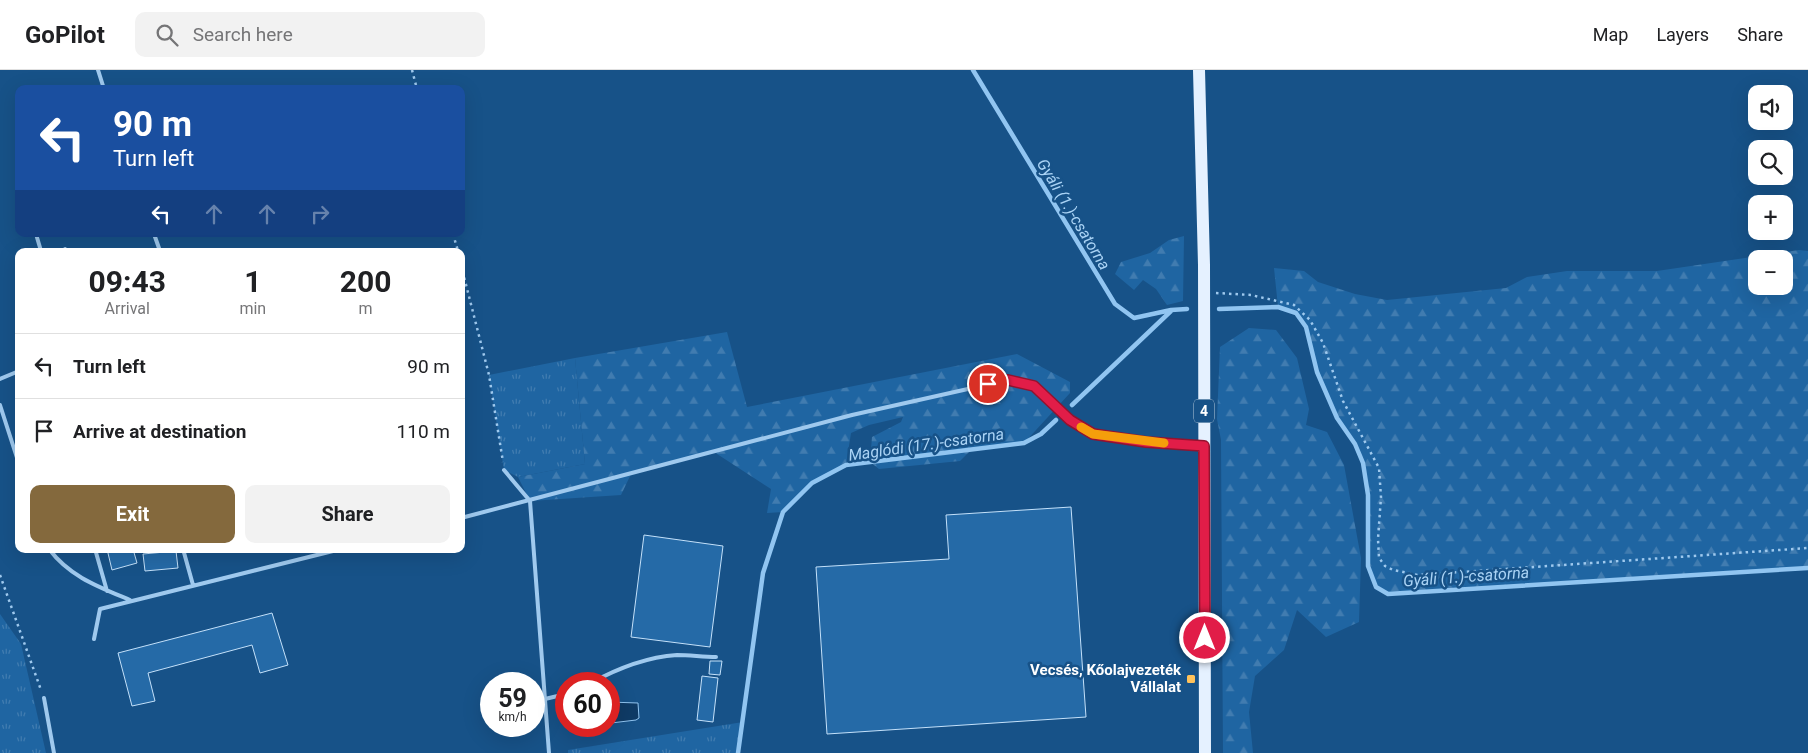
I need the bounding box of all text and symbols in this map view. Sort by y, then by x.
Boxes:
search box [135,12,485,57]
text: GoPilot [25,21,105,49]
icon: search [153,21,181,49]
text: Search here [193,23,293,46]
text: Map [1593,24,1628,45]
text: Layers [1656,24,1709,45]
text: Share [1737,24,1783,45]
map controls [1748,85,1793,295]
button: sound [1748,85,1793,130]
text: 90 m [113,104,192,145]
icon: left [30,105,95,170]
button: search [1748,140,1793,185]
text: Turn left [113,146,194,171]
water label: Gyáli (1.)-csatorna [1033,155,1114,273]
button: + [1748,195,1793,240]
icon: left [147,200,175,228]
icon: ahead [200,200,228,228]
icon: ahead [253,200,281,228]
icon: right [306,200,334,228]
button: − [1748,250,1793,295]
text: 09:43 [89,264,166,299]
text: 1 [244,264,261,299]
text: 200 [340,264,391,299]
text: Arrival [105,299,150,318]
text: min [239,299,266,318]
text: m [359,299,373,318]
icon: left [30,352,58,380]
text: Turn left [73,355,146,378]
text: 90 m [407,355,450,378]
pin [967,363,1009,405]
icon: arrive [974,370,1002,398]
road number: 4 [1194,400,1214,422]
icon: arrive [30,417,58,445]
text: Arrive at destination [73,420,246,443]
text: 110 m [397,420,450,443]
water label: Maglódi (17.)-csatorna [847,424,1005,465]
button: Exit [30,485,235,543]
button: Share [245,485,450,543]
water label: Gyáli (1.)-csatorna [1402,563,1530,590]
position arrow [1178,611,1230,663]
place label: Vecsés, Kőolajvezeték Vállalat [1030,661,1182,696]
speed limit sign: 60 [555,672,620,737]
marker: Vecsés, Kőolajvezeték Vállalat [1185,673,1197,685]
text: 59 [498,684,527,713]
text: km/h [498,710,527,724]

